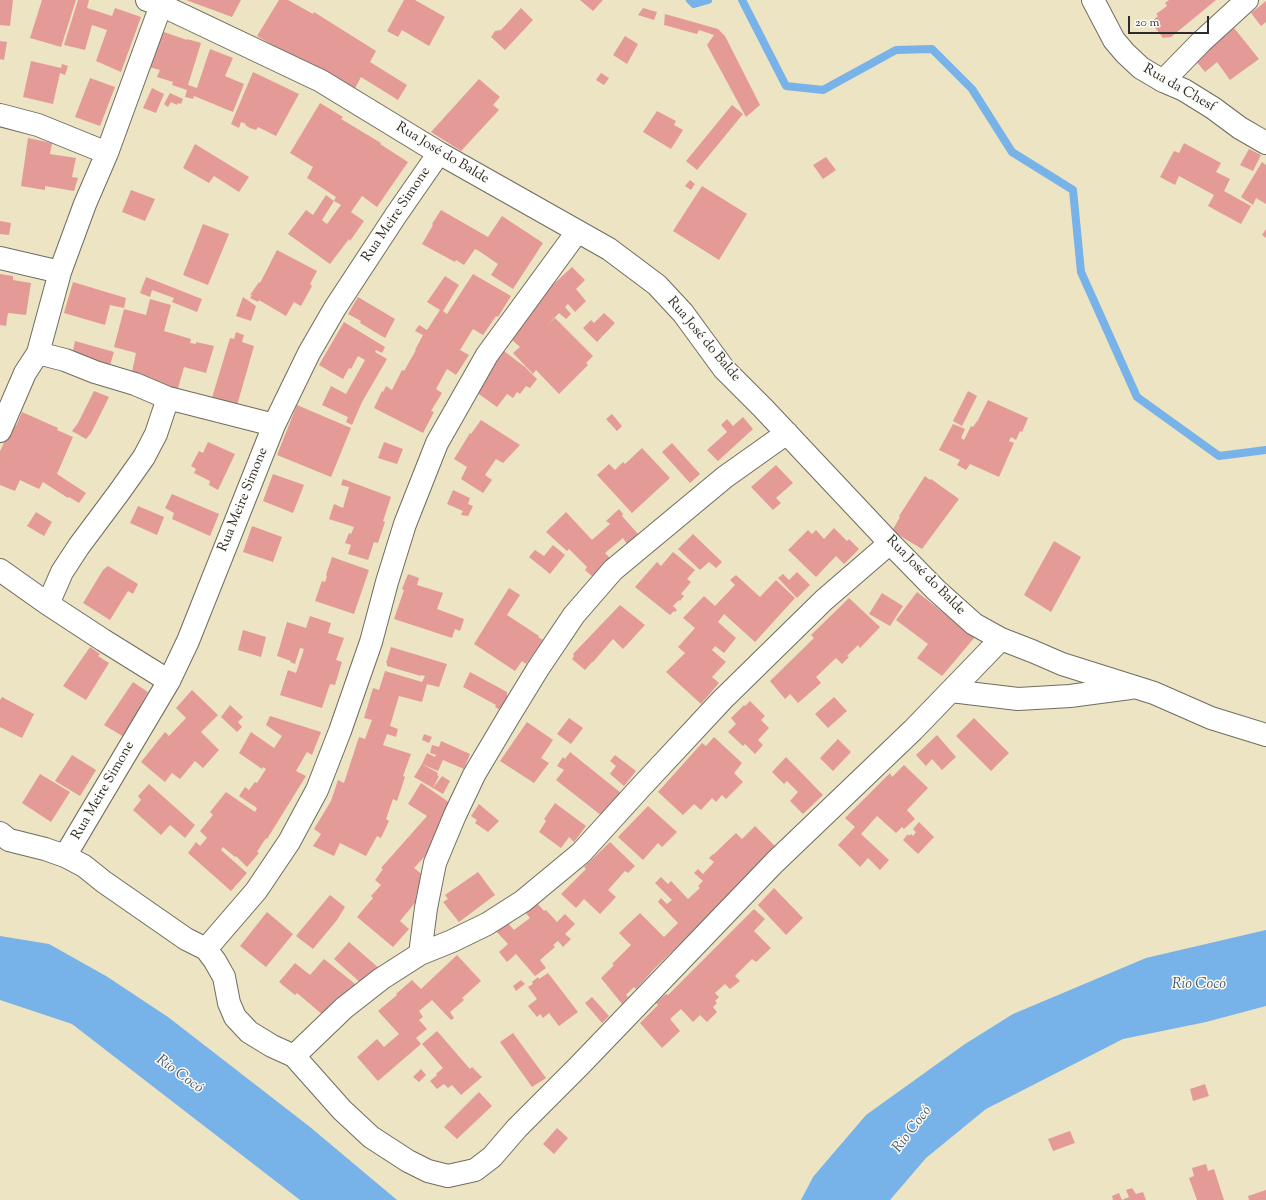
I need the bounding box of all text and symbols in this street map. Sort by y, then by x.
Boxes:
scale bar [1130,8,1211,34]
text: 20 m [1135,14,1159,32]
street label: Rua da Chesf [1140,62,1218,116]
street label: Rua José do Balde [392,120,492,188]
street label: Rua Meire Simone [359,164,435,266]
street label: Rua José do Balde [663,294,743,386]
street label: Rua Meire Simone [215,445,273,555]
street label: Rua José do Balde [882,533,968,619]
street label: Rua Meire Simone [69,739,139,843]
water label: Rio Cocó [1172,976,1226,994]
water label: Rio Cocó [152,1052,206,1098]
water label: Rio Cocó [890,1103,936,1157]

